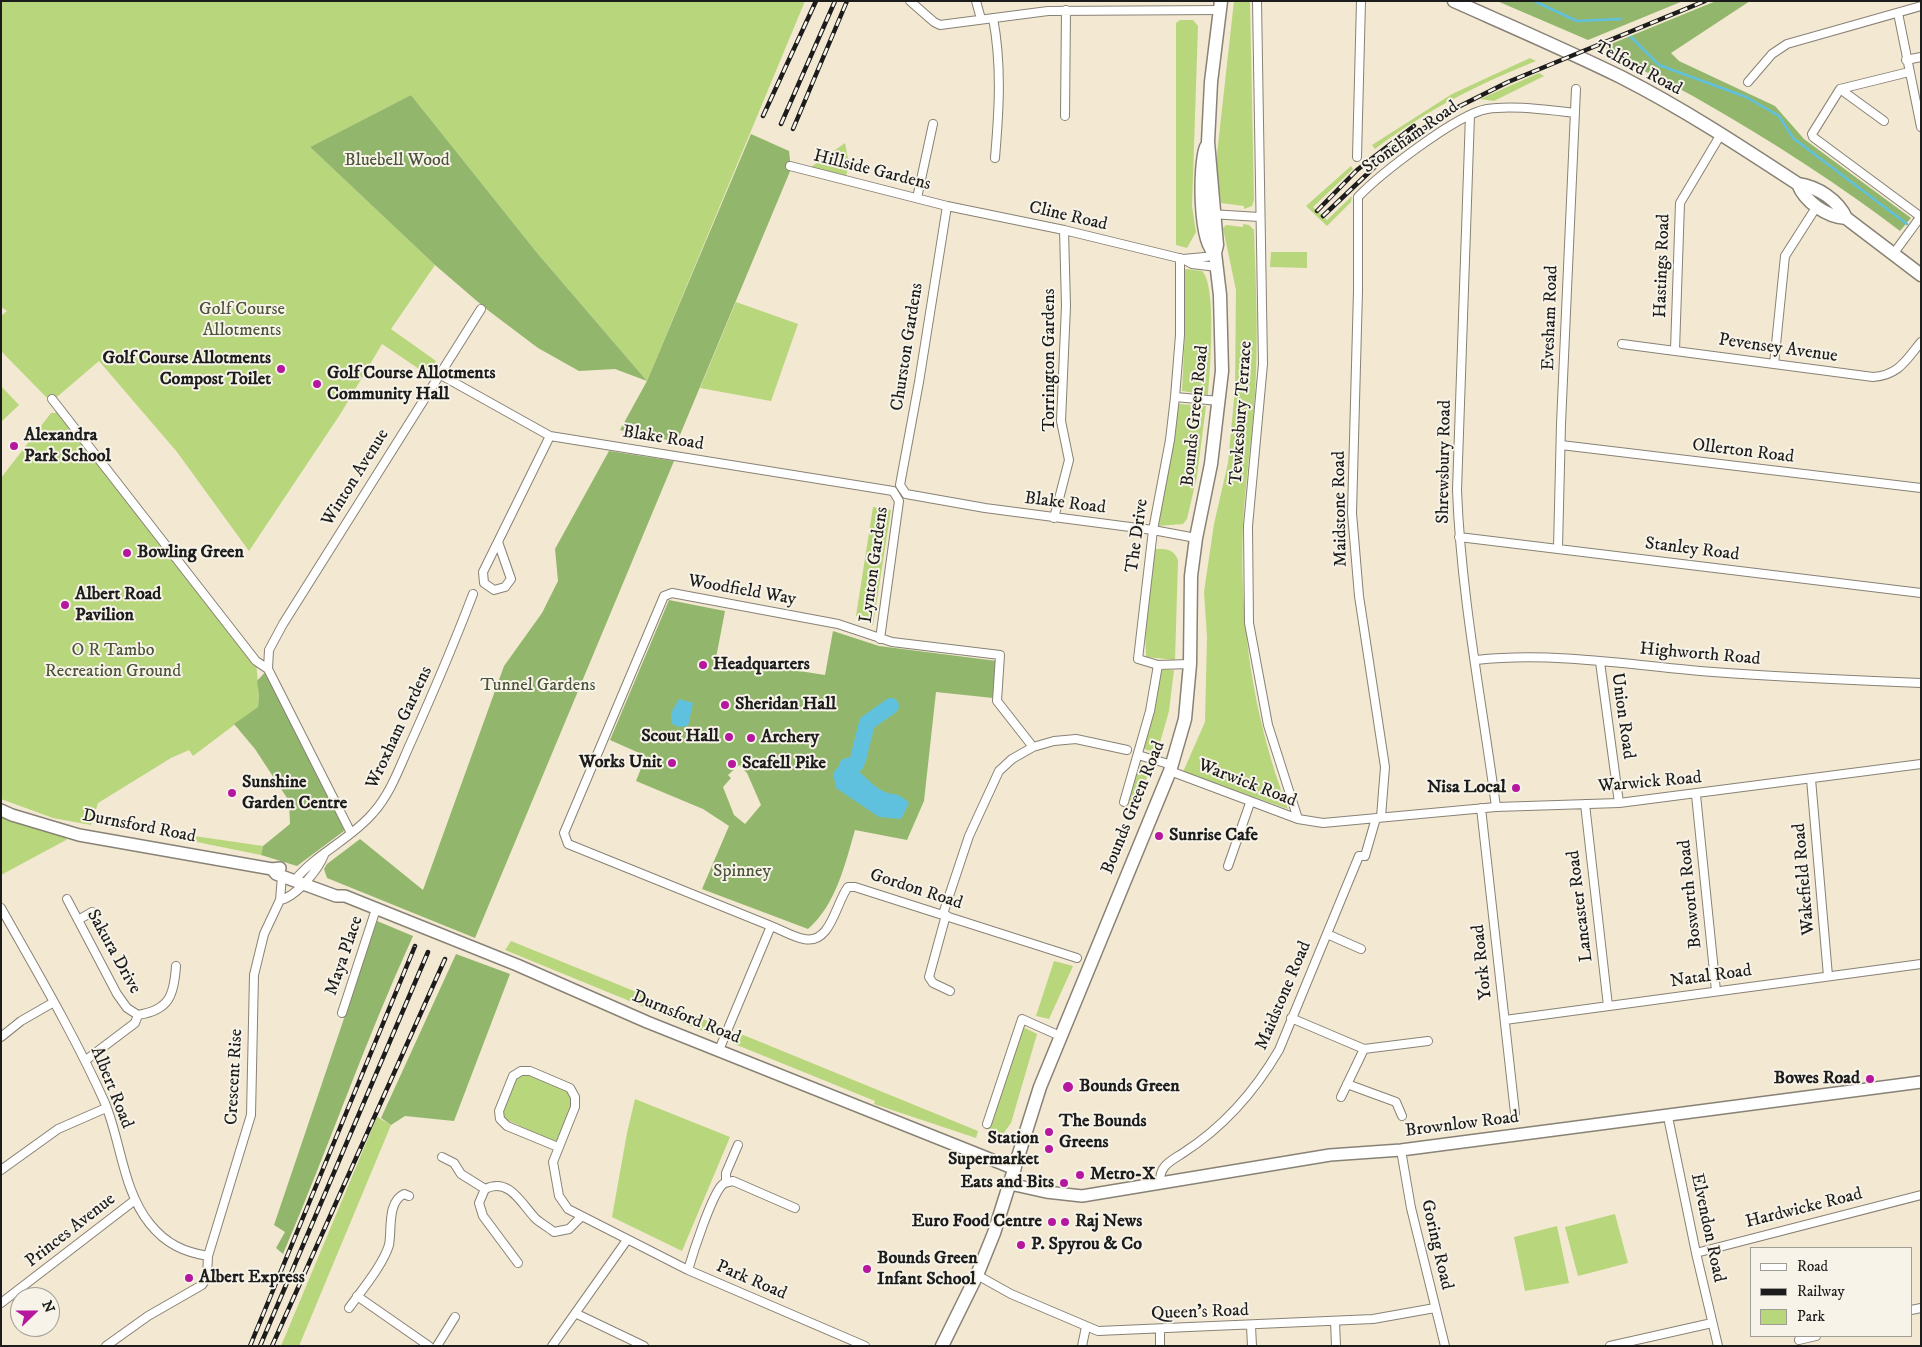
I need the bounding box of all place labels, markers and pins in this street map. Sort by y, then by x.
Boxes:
place label: Golf Course Allotments Compost Toilet [103,348,271,390]
marker: Golf Course Allotments Compost Toilet [275,363,287,375]
place label: Golf Course Allotments Community Hall [327,363,495,406]
marker: Golf Course Allotments Community Hall [311,378,323,390]
place label: Alexandra Park School [24,425,111,468]
marker: Alexandra Park School [8,440,20,452]
place label: Bowling Green [137,542,244,564]
marker: Bowling Green [121,547,133,559]
place label: Albert Road Pavilion [75,584,161,626]
marker: Albert Road Pavilion [59,599,71,611]
place label: Headquarters [713,654,810,676]
marker: Headquarters [697,659,709,671]
place label: Sheridan Hall [735,694,836,716]
marker: Sheridan Hall [719,699,731,711]
place label: Scout Hall [641,726,719,748]
place label: Archery [761,727,819,749]
marker: Scout Hall [723,731,735,743]
marker: Archery [745,732,757,744]
place label: Works Unit [579,752,662,774]
place label: Scafell Pike [742,753,826,775]
marker: Works Unit [666,757,678,769]
marker: Scafell Pike [726,758,738,770]
place label: Sunshine Garden Centre [242,772,347,814]
place label: Nisa Local [1427,777,1506,799]
marker: Nisa Local [1510,782,1522,794]
marker: Sunshine Garden Centre [226,787,238,799]
place label: Sunrise Cafe [1169,825,1258,847]
marker: Sunrise Cafe [1153,830,1165,842]
place label: Bowes Road [1774,1068,1860,1090]
marker: Bowes Road [1864,1073,1876,1085]
place label: Bounds Green [1079,1076,1180,1098]
marker: Bounds Green [1061,1080,1075,1094]
place label: The Bounds Greens [1059,1111,1147,1154]
marker: The Bounds Greens [1043,1126,1055,1138]
place label: Station Supermarket [948,1128,1039,1170]
marker: Station Supermarket [1043,1143,1055,1155]
place label: Metro-X [1090,1164,1155,1186]
marker: Metro-X [1074,1169,1086,1181]
place label: Eats and Bits [960,1172,1054,1194]
marker: Eats and Bits [1058,1177,1070,1189]
place label: Euro Food Centre [912,1211,1042,1233]
place label: Raj News [1075,1211,1142,1233]
marker: Euro Food Centre [1046,1216,1058,1228]
marker: Raj News [1059,1216,1071,1228]
place label: P. Spyrou & Co [1031,1234,1142,1256]
marker: P. Spyrou & Co [1015,1239,1027,1251]
place label: Bounds Green Infant School [877,1248,978,1290]
marker: Bounds Green Infant School [861,1263,873,1275]
place label: Albert Express [199,1267,305,1289]
marker: Albert Express [183,1272,195,1284]

